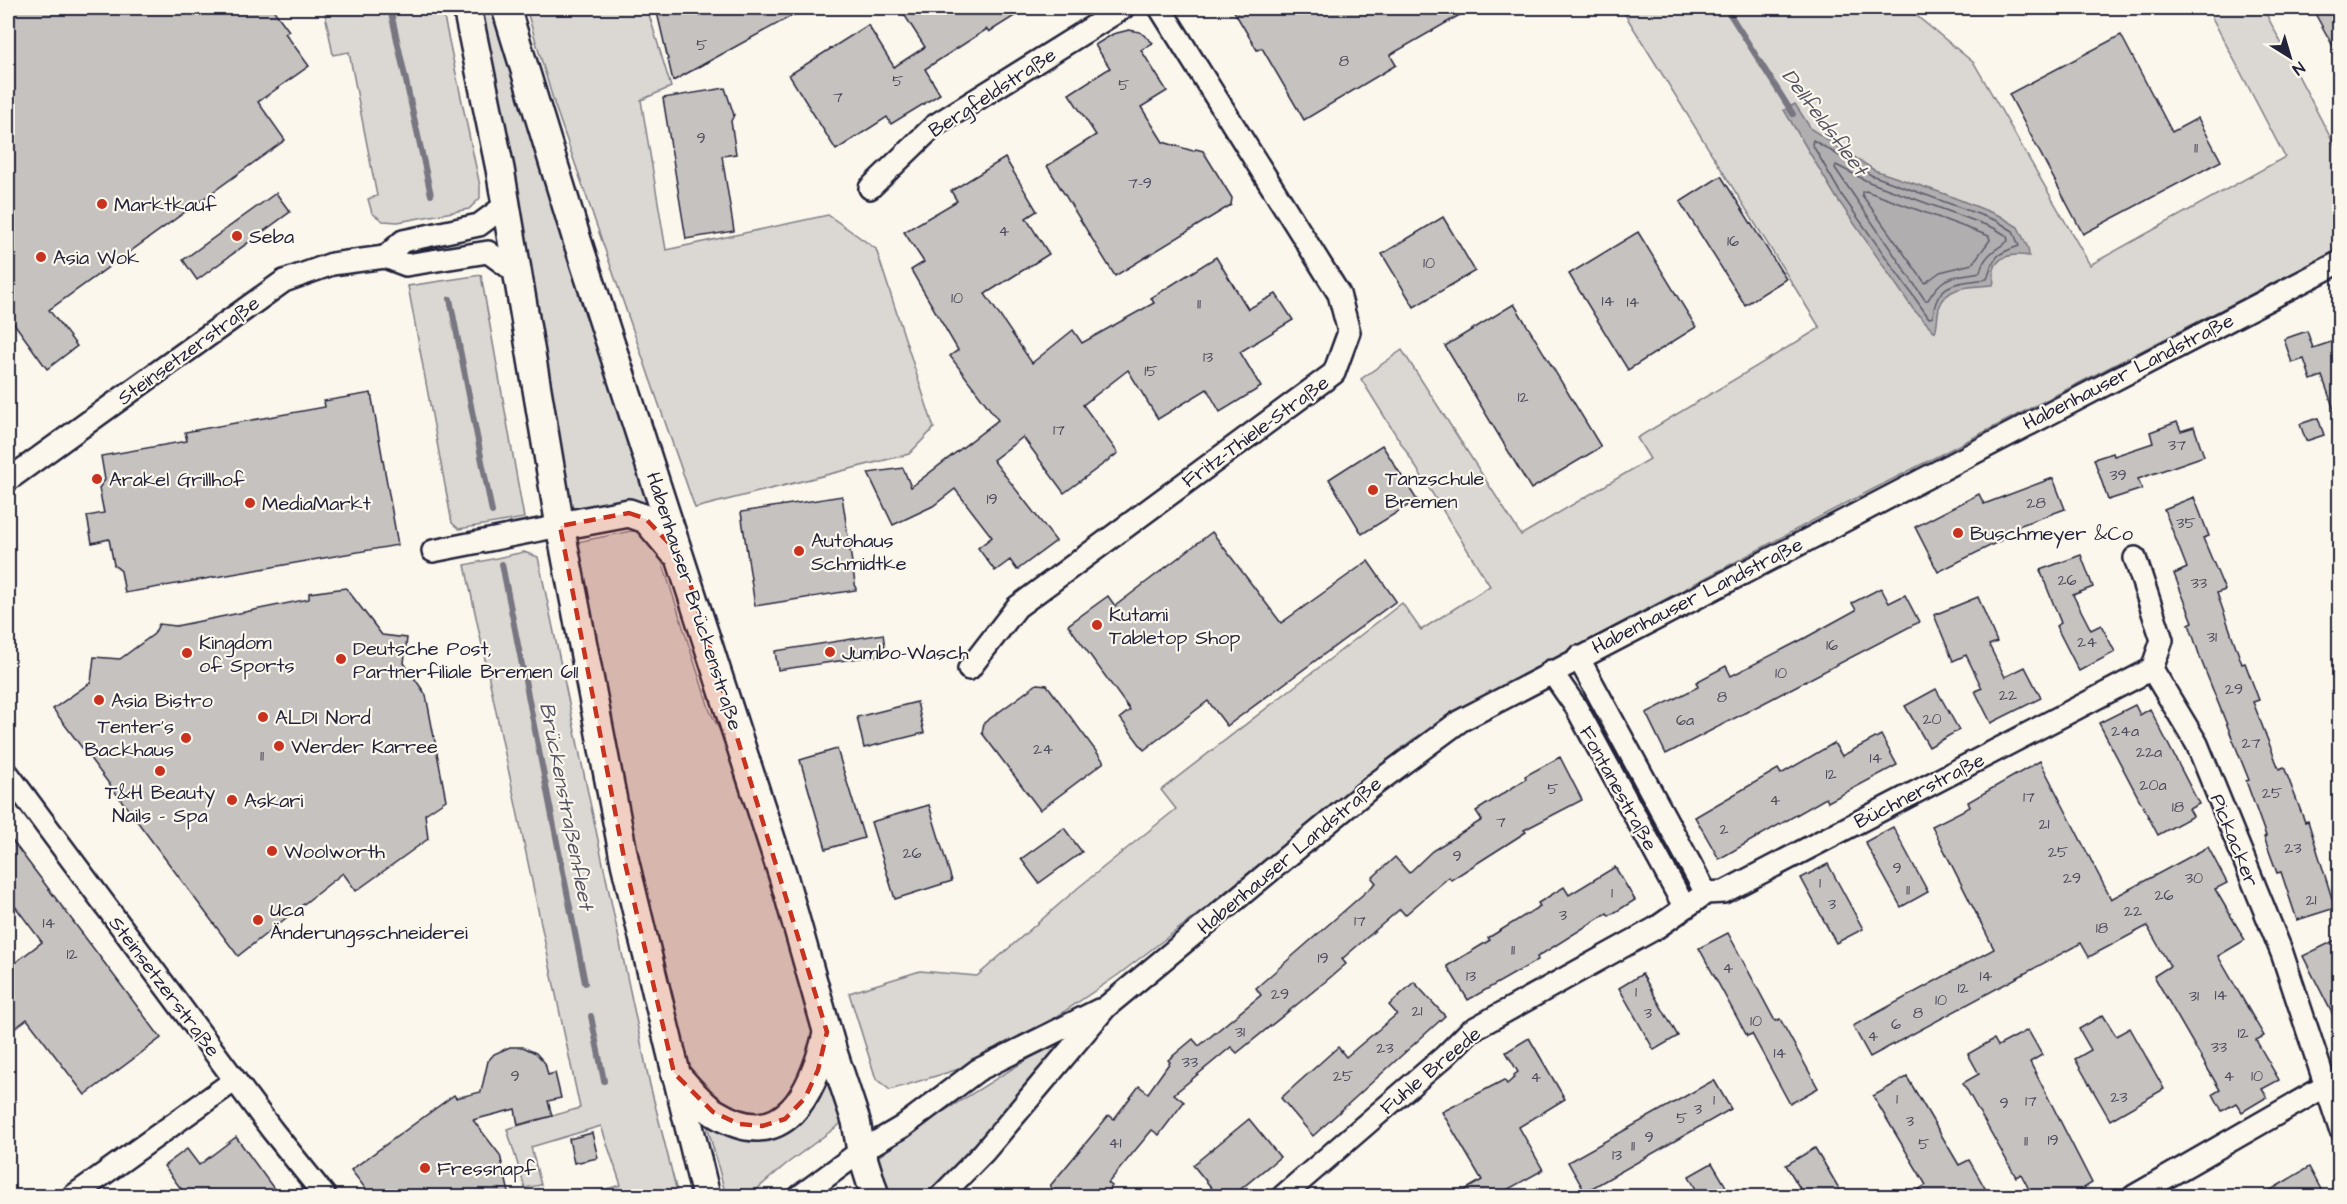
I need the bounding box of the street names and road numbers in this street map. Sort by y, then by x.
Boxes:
street label: Bergfeldstraße [923,41,1062,145]
street label: Steinsetzerstraße [112,289,266,412]
street label: Habenhauser Landstraße [2018,306,2239,437]
street label: Fritz-Thiele-Straße [1176,369,1335,495]
street label: Habenhauser Brückenstraße [639,469,749,734]
street label: Habenhauser Landstraße [1587,530,1808,661]
street label: Fontanestraße [1572,721,1664,856]
street label: Büchnerstraße [1849,746,1990,836]
street label: Habenhauser Landstraße [1191,770,1388,941]
street label: Pickacker [2203,790,2265,891]
street label: Steinsetzerstraße [102,910,227,1063]
street label: Fuhle Breede [1374,1020,1487,1121]

